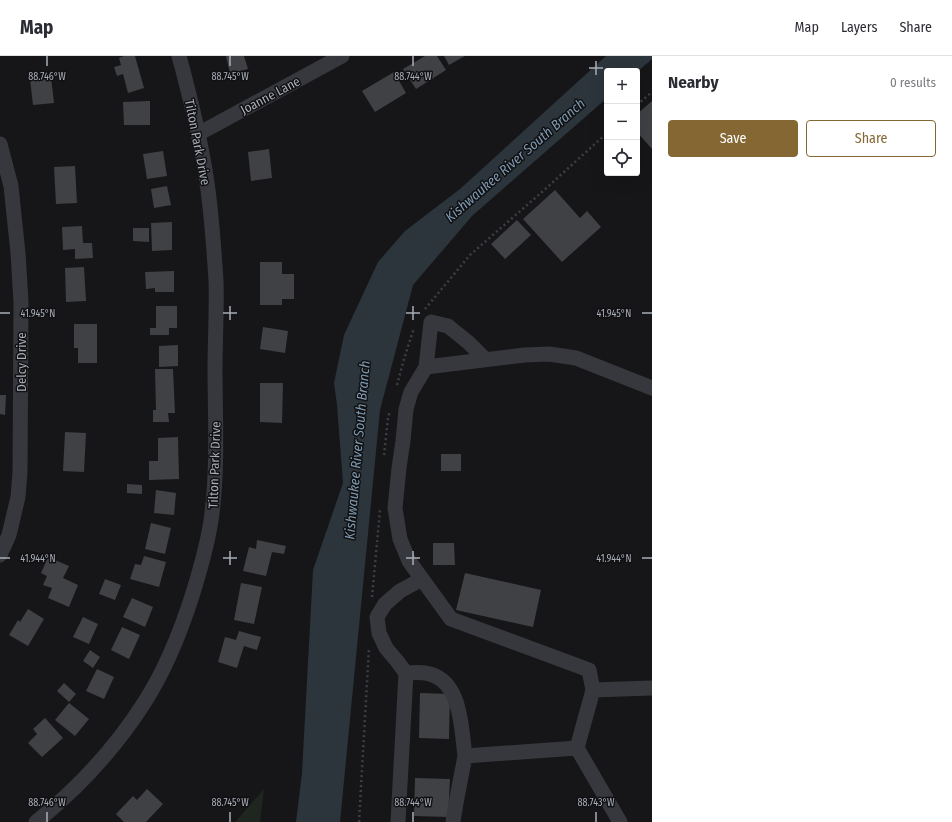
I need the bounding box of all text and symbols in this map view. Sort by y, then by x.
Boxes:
text: Map [20,16,53,39]
text: Map [795,19,819,36]
text: Layers [841,19,877,36]
text: Share [899,19,932,36]
map controls [604,68,640,176]
button: + [604,68,640,104]
text: 88.746°W [28,71,66,83]
text: 88.745°W [211,71,249,83]
text: 88.744°W [394,71,432,83]
text: Nearby [668,72,719,93]
street label: Joanne Lane [238,74,303,117]
text: 0 results [890,75,936,90]
water label: Kishwaukee River South Branch [442,95,589,226]
street label: Tilton Park Drive [182,98,213,186]
button: − [604,104,640,140]
button: Save [668,120,798,157]
button: Share [806,120,936,157]
button: locate [604,140,640,176]
text: 41.945°N [21,308,55,320]
text: 41.945°N [597,308,631,320]
street label: Delcy Drive [14,332,29,392]
water label: Kishwaukee River South Branch [341,360,374,540]
street label: Tilton Park Drive [205,421,224,509]
text: 41.944°N [20,553,56,565]
text: 41.944°N [596,553,632,565]
text: 88.746°W [28,797,66,809]
text: 88.745°W [211,797,249,809]
text: 88.744°W [394,797,432,809]
text: 88.743°W [577,797,615,809]

